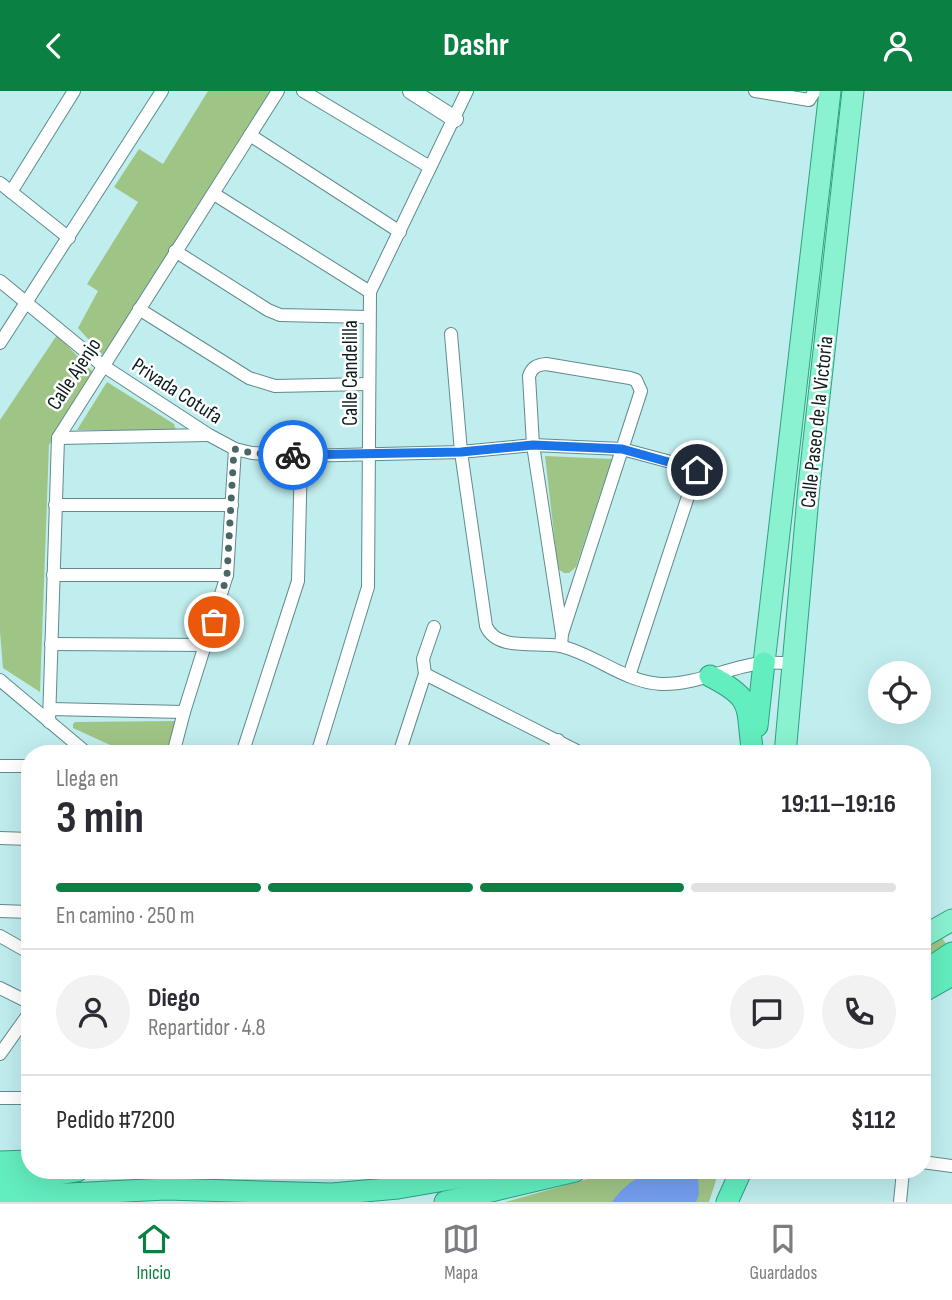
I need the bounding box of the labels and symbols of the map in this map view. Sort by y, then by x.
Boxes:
street label: Calle Candelilla [338,320,363,426]
street label: Calle Ajenjo [42,333,106,415]
street label: Calle Paseo de la Victoria [796,335,838,509]
street label: Privada Cotufa [127,353,227,429]
courier [258,420,328,490]
pin [667,440,727,500]
pin [184,592,244,652]

